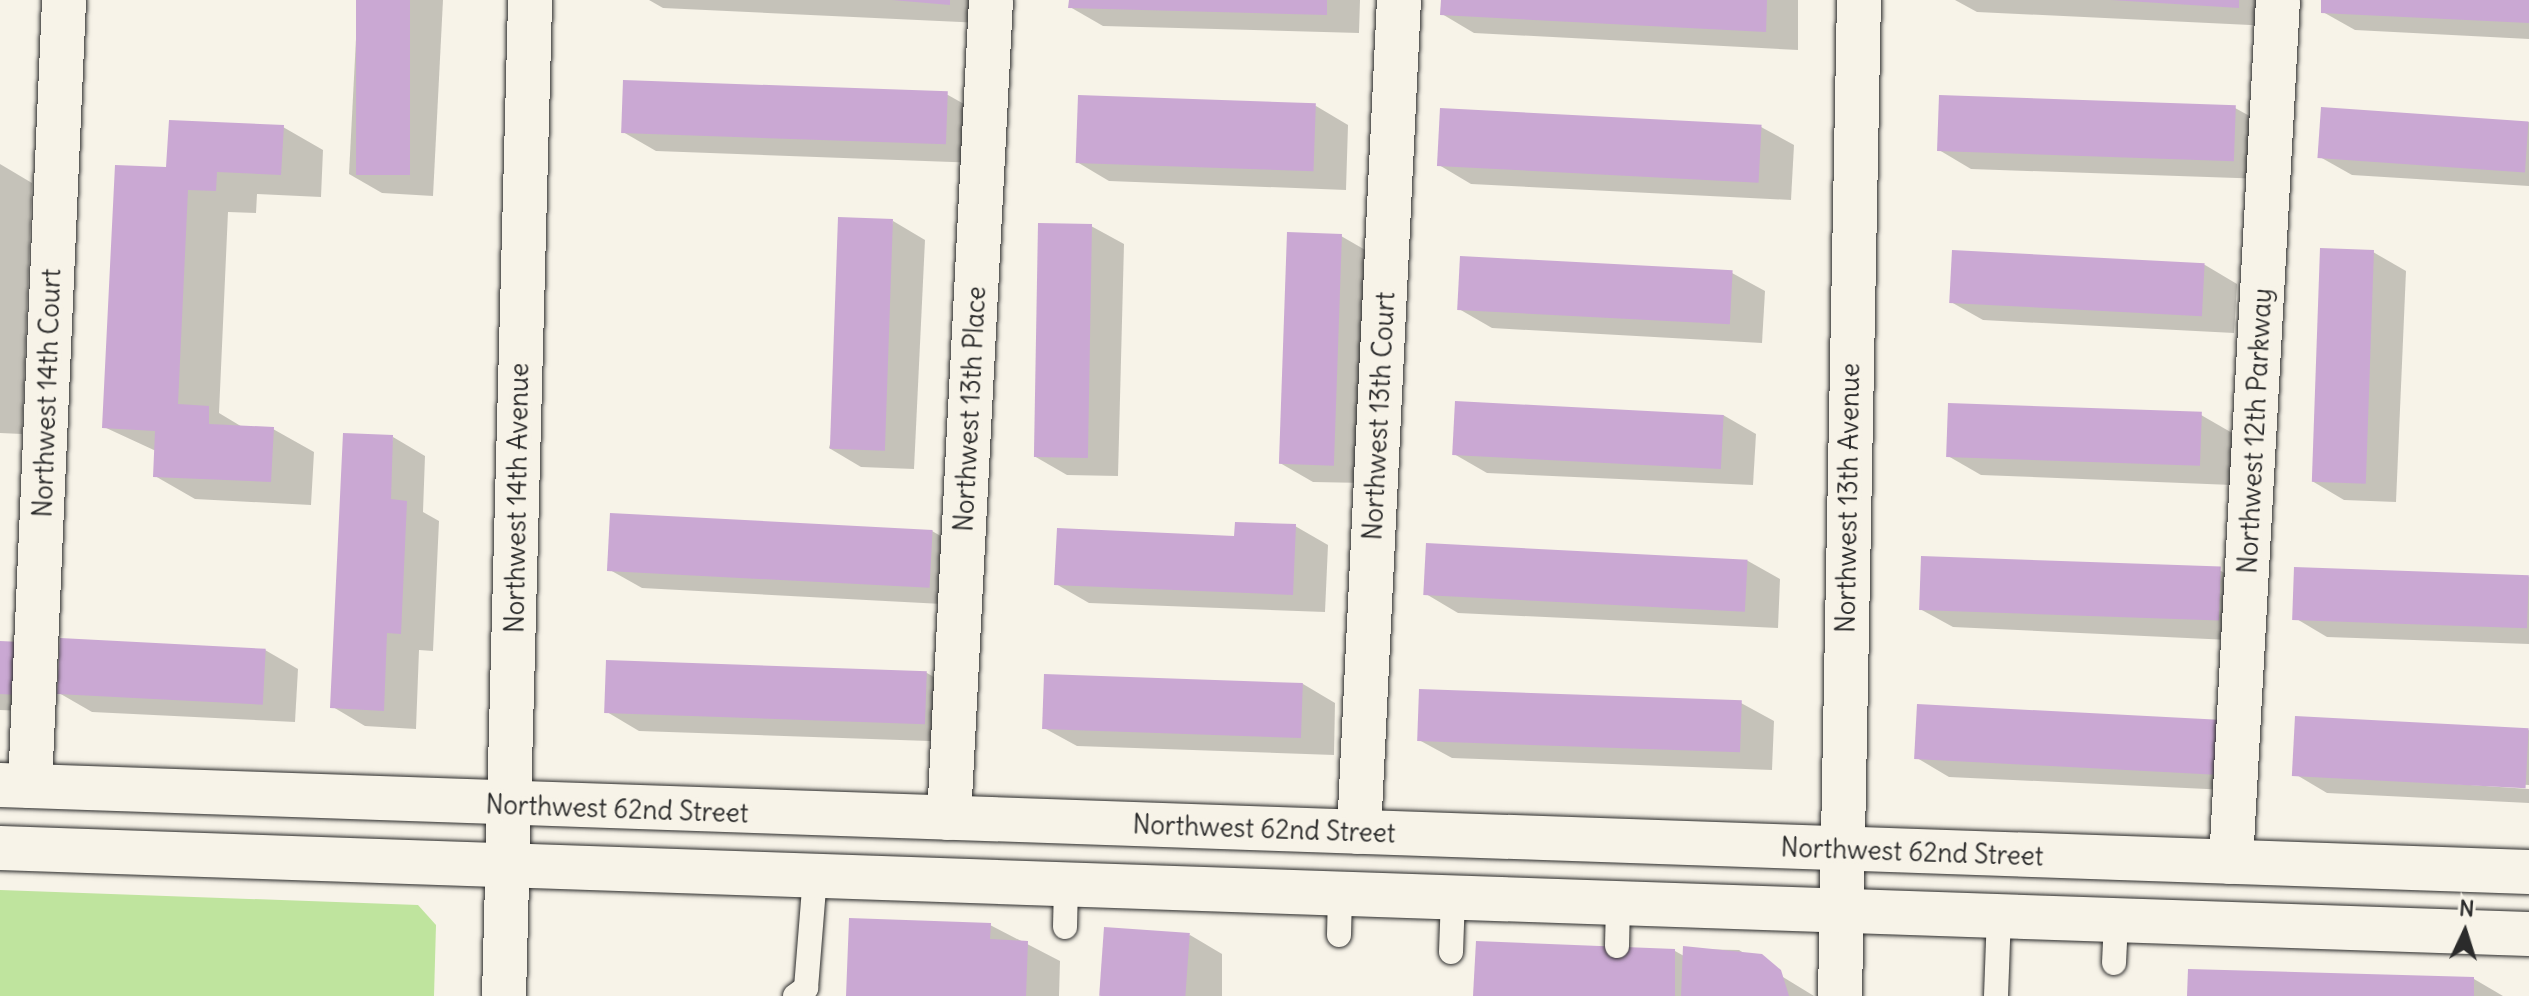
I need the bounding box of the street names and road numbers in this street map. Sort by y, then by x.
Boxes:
street label: Northwest 14th Court [27,268,67,518]
street label: Northwest 13th Place [948,285,992,533]
street label: Northwest 12th Parkway [2232,287,2278,575]
street label: Northwest 13th Court [1357,291,1401,541]
street label: Northwest 14th Avenue [499,363,535,633]
street label: Northwest 13th Avenue [1830,363,1866,633]
street label: Northwest 62nd Street [485,789,749,829]
street label: Northwest 62nd Street [1132,809,1396,849]
street label: Northwest 62nd Street [1780,832,2044,872]

